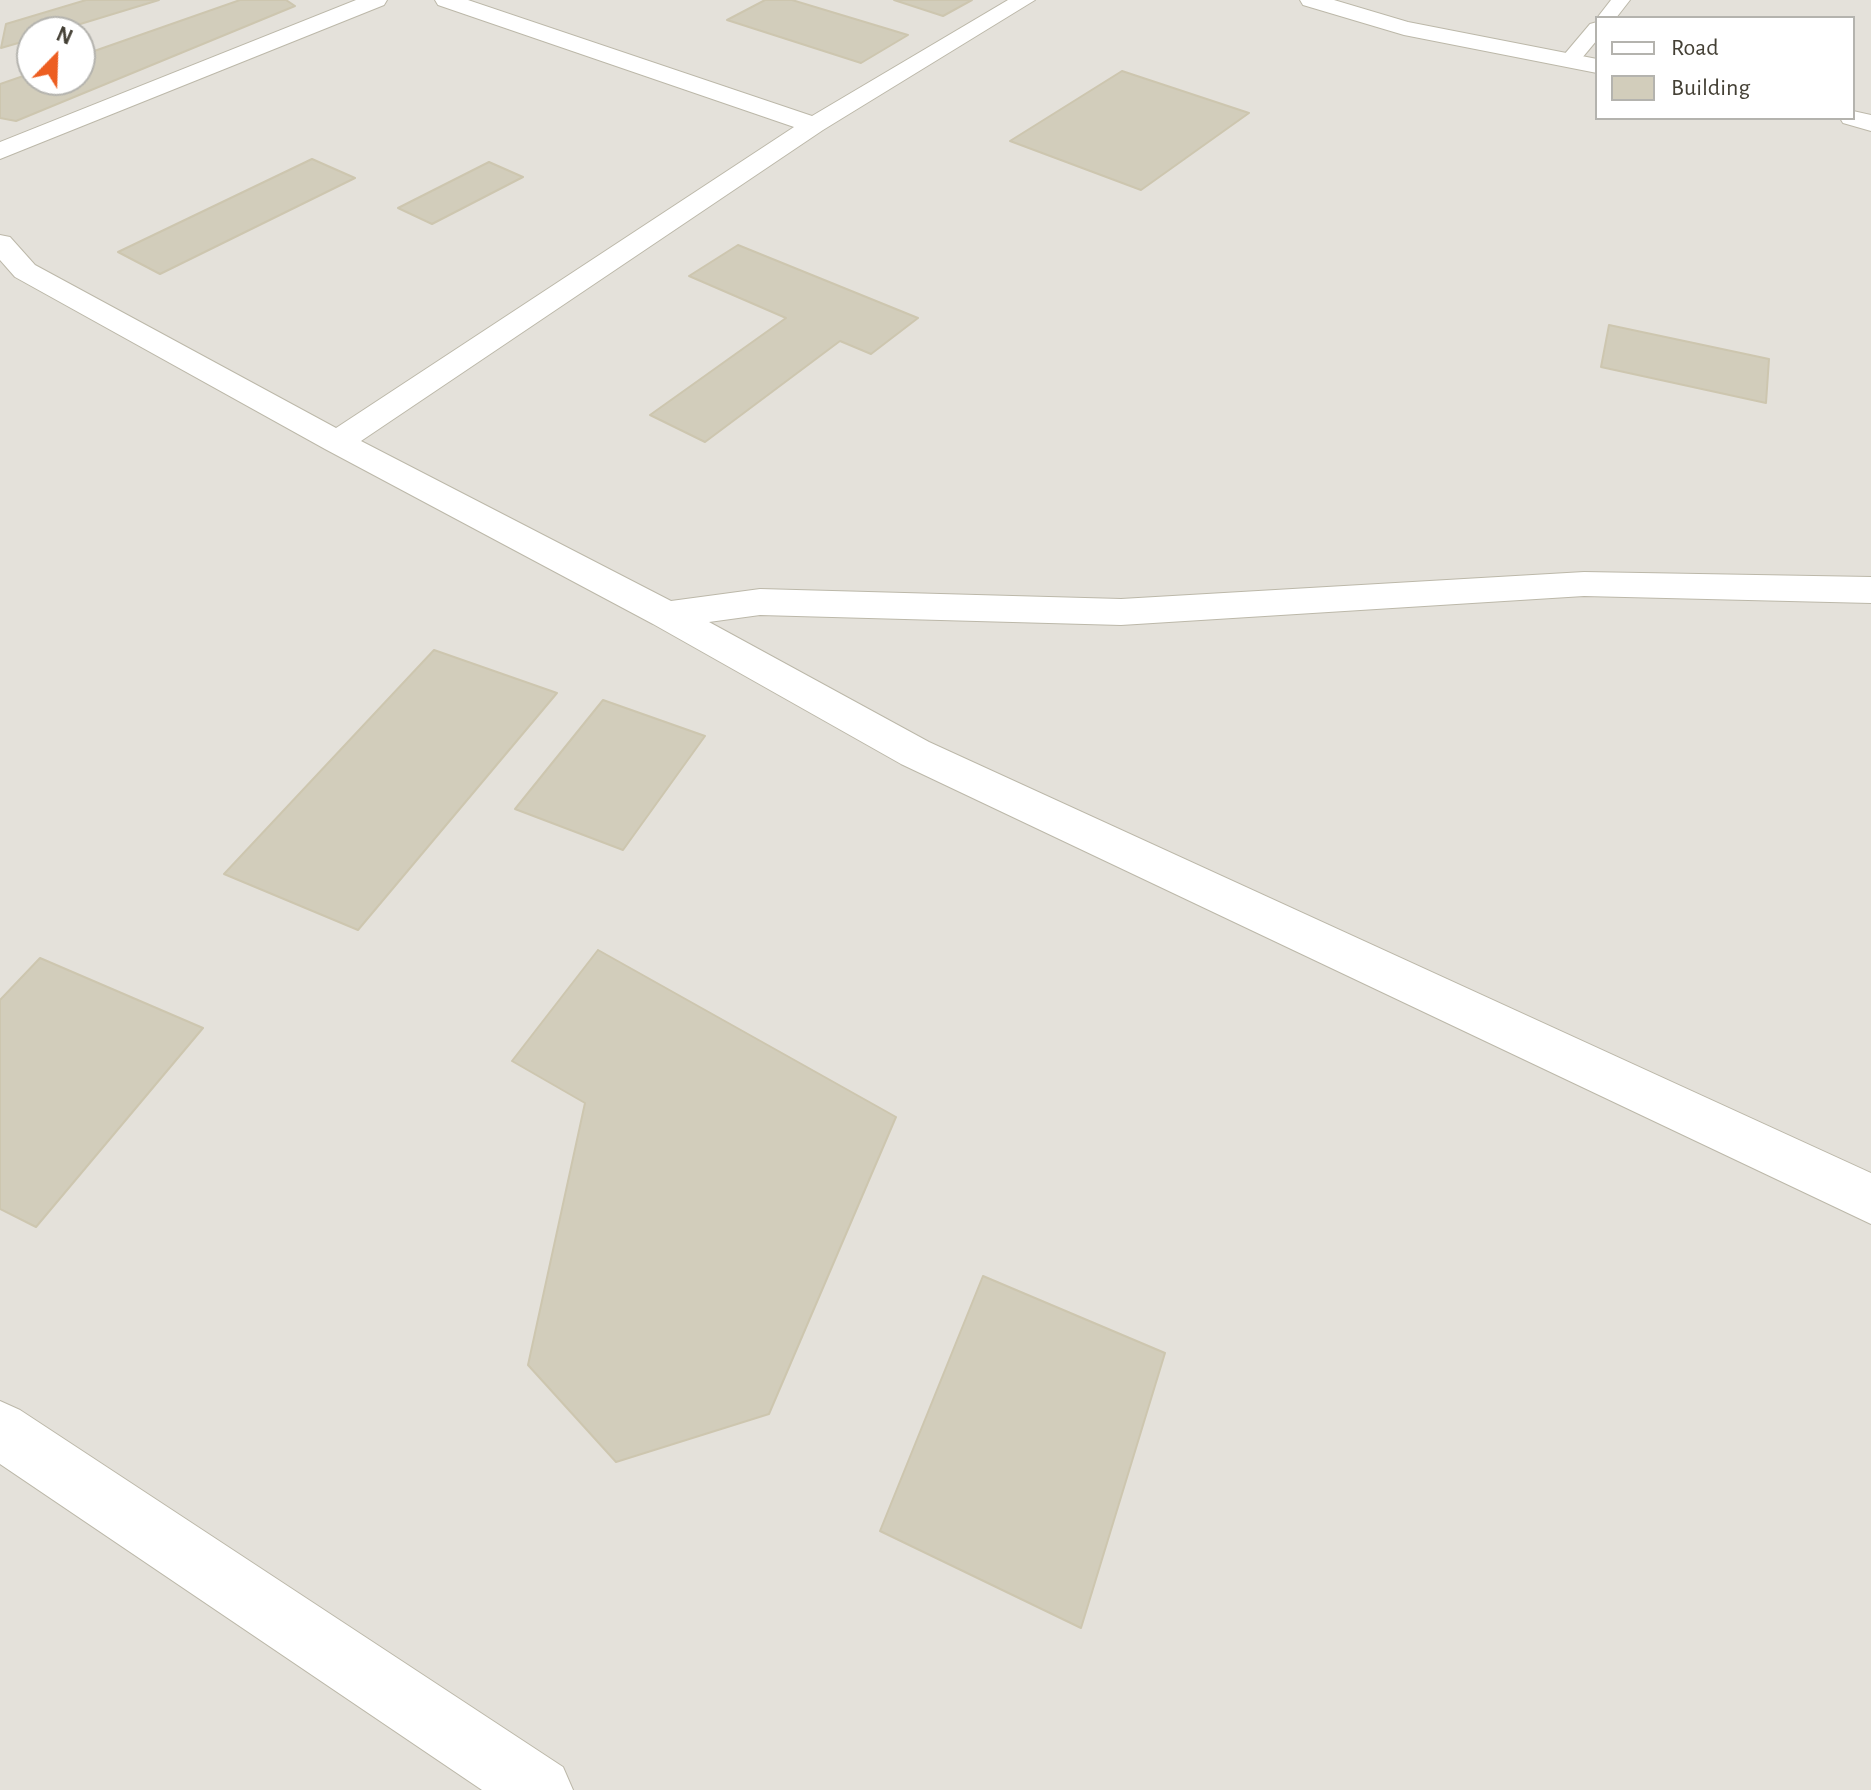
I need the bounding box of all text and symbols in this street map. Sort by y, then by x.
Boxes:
north arrow [16,16,96,96]
legend [1595,16,1855,120]
text: N [53,23,76,49]
text: Road [1671,36,1719,60]
text: Building [1671,76,1750,100]

